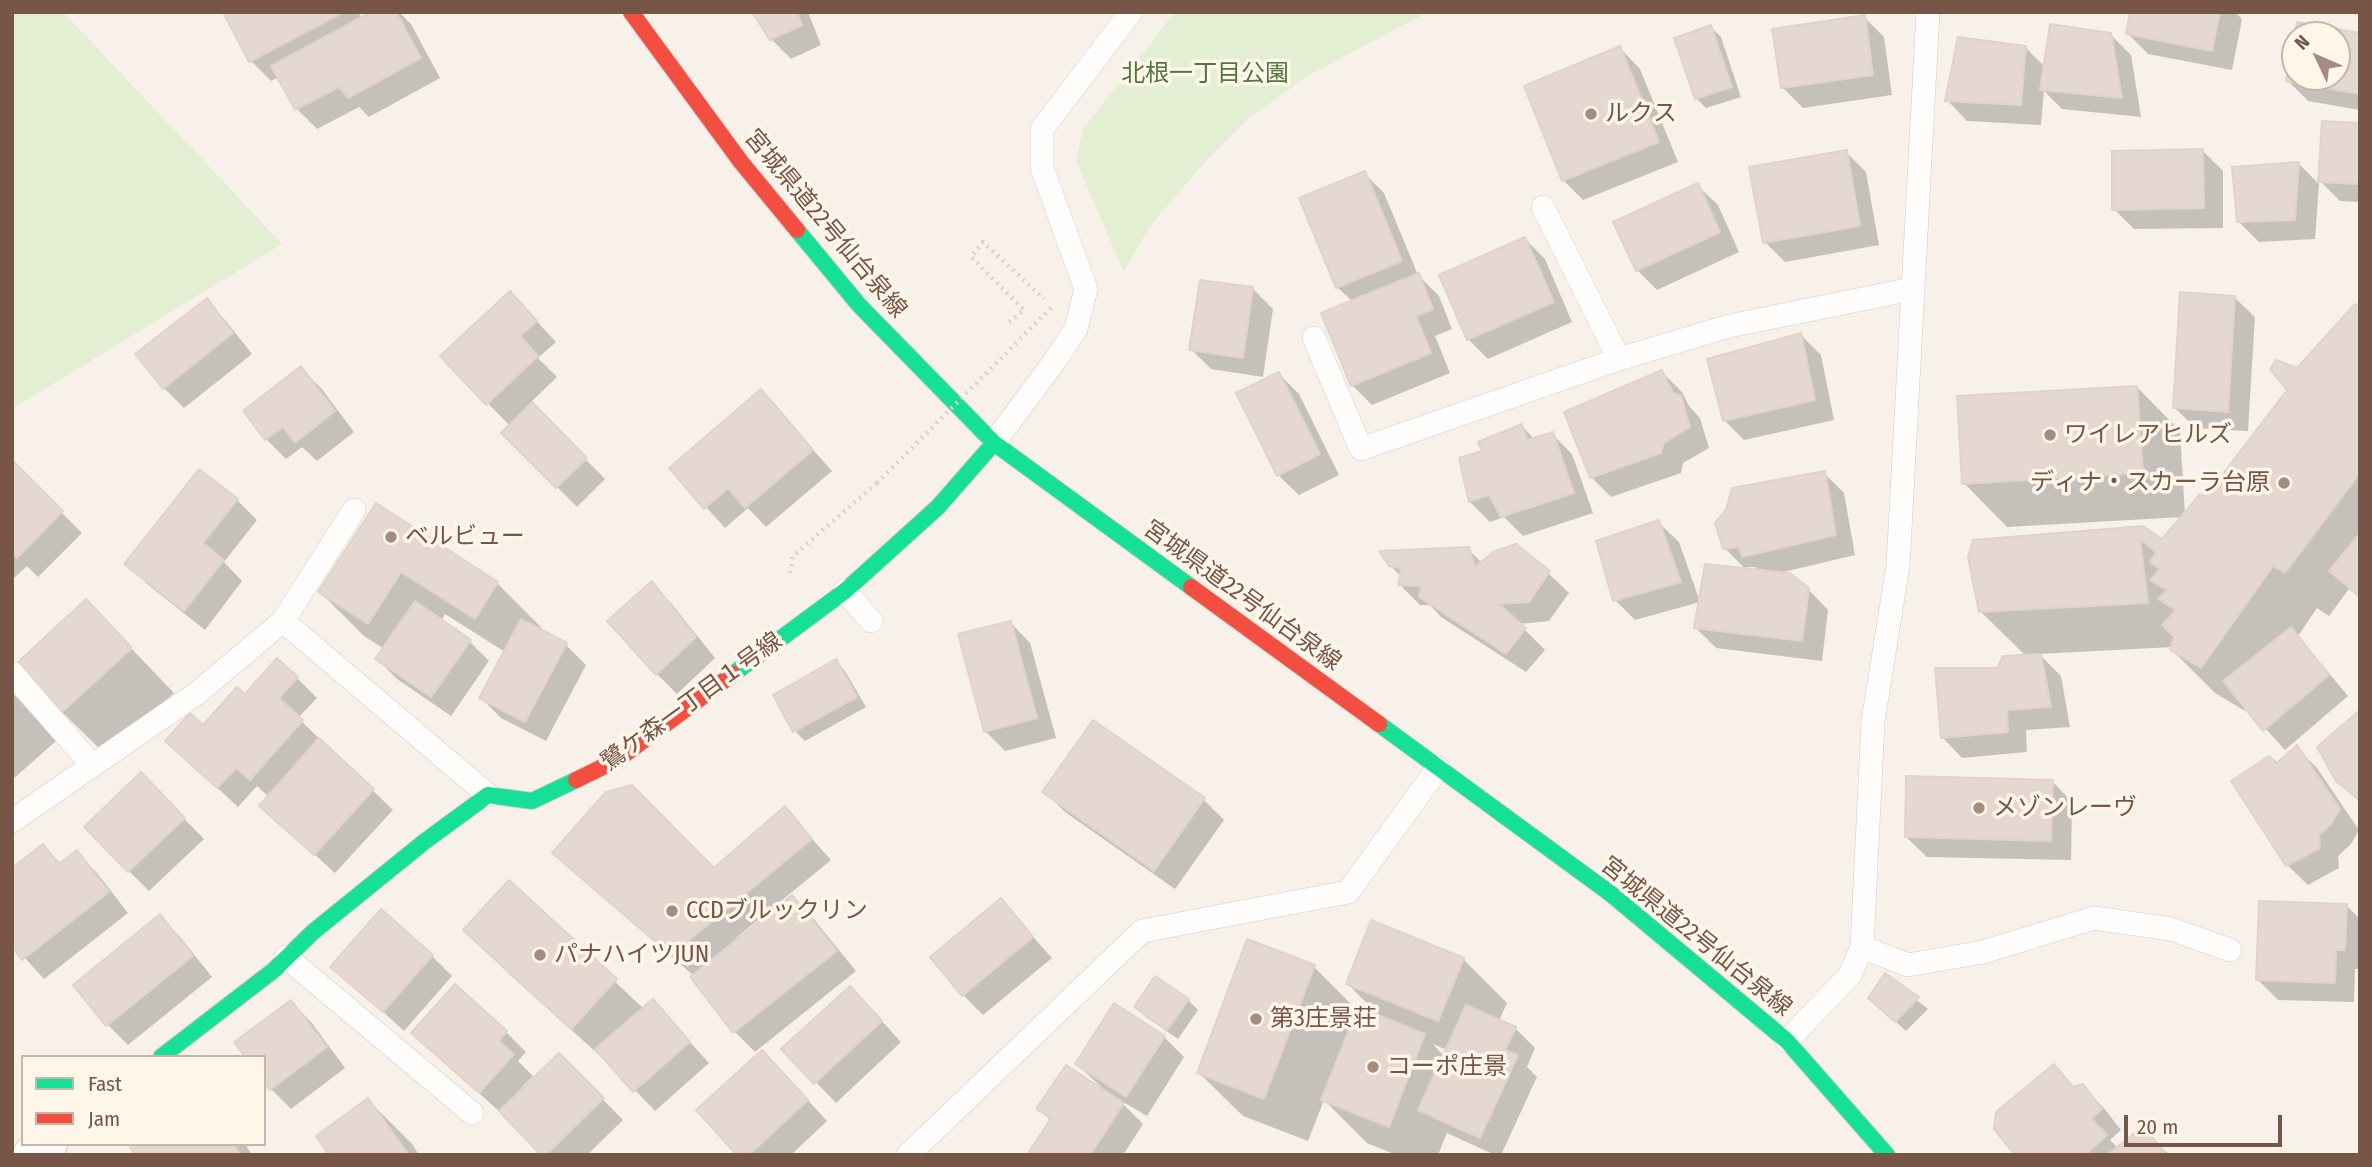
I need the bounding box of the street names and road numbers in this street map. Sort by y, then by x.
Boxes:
street label: 宮城県道22号仙台泉線 [738,124,912,324]
street label: 宮城県道22号仙台泉線 [1138,515,1346,677]
street label: 鷺ケ森一丁目１号線 [596,627,788,777]
street label: 宮城県道22号仙台泉線 [1595,851,1797,1023]

